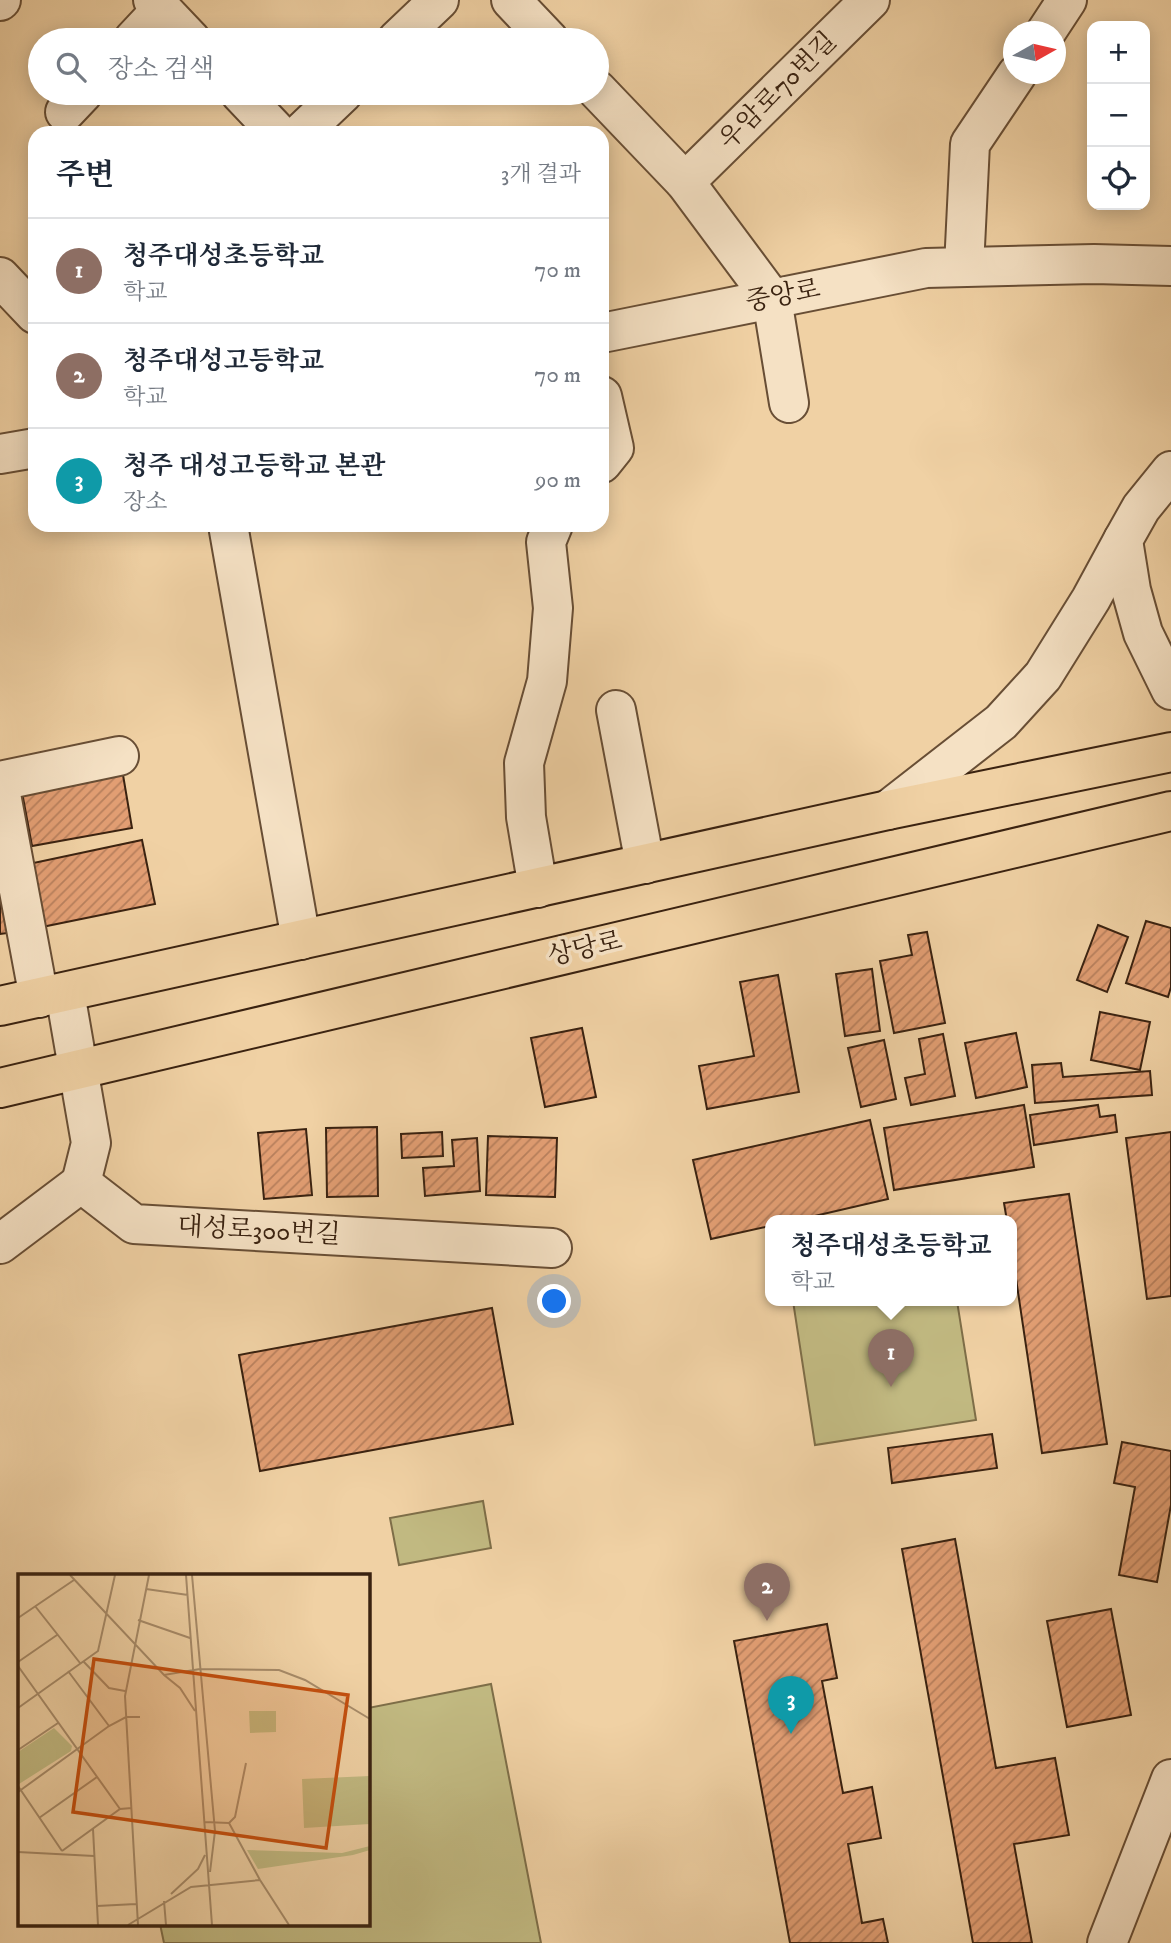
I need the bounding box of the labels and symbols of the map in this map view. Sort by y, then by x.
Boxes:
north arrow [1003,21,1066,84]
street label: 우암로70번길 [712,25,844,157]
street label: 중앙로 [743,273,823,319]
street label: 상당로 [545,924,625,974]
street label: 대성로300번길 [177,1210,341,1252]
your location [537,1284,571,1318]
pin: 1 [868,1329,914,1387]
pin: 2 [744,1563,790,1621]
inset map [18,1574,369,1926]
pin: 3 [768,1676,814,1734]

